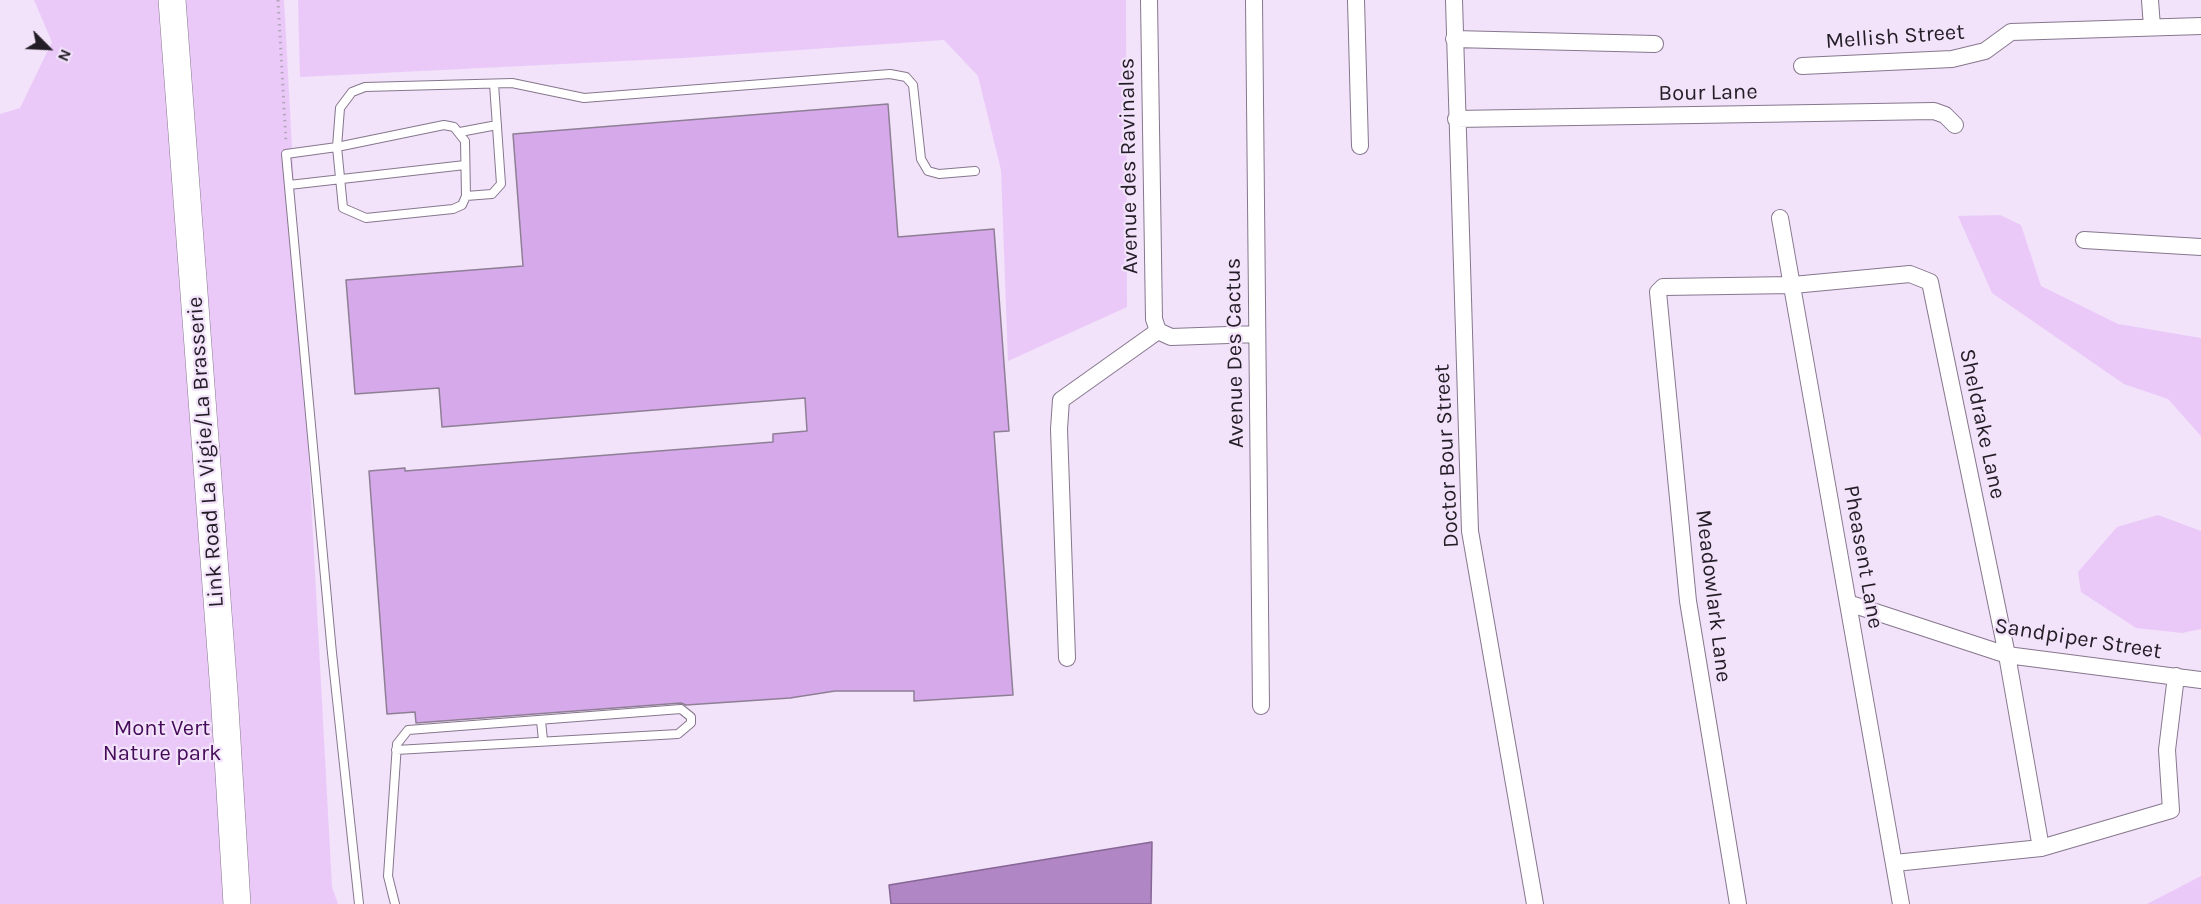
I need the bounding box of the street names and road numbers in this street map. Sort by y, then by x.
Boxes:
street label: Mellish Street [1825,19,1965,55]
street label: Avenue des Ravinales [1114,58,1144,274]
street label: Bour Lane [1658,79,1758,107]
street label: Avenue Des Cactus [1220,258,1250,448]
street label: Link Road La Vigie/La Brasserie [182,296,230,608]
street label: Sheldrake Lane [1953,346,2011,502]
street label: Doctor Bour Street [1429,363,1465,549]
street label: Pheasent Lane [1837,483,1889,631]
street label: Meadowlark Lane [1689,508,1737,684]
street label: Sandpiper Street [1993,613,2163,665]

